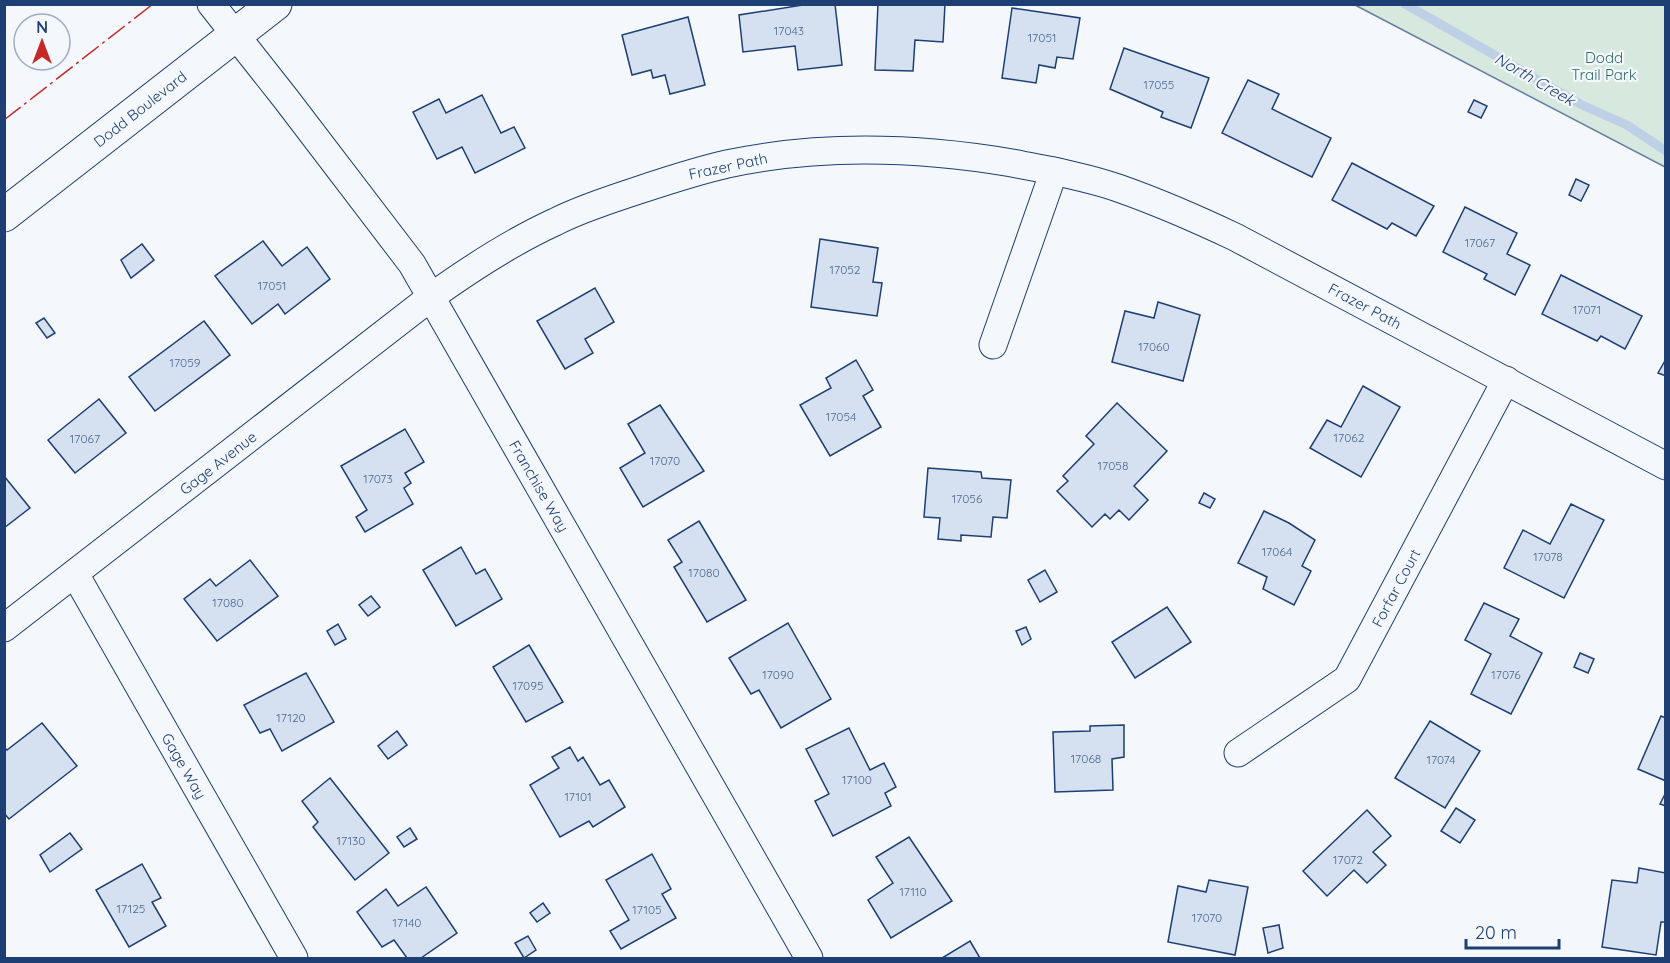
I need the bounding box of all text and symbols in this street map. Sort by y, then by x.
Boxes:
north arrow [12,12,72,72]
text: N [36,17,48,37]
house number: 17043 [774,23,804,38]
house number: 17051 [1028,30,1056,45]
water label: North Creek [1491,48,1580,111]
park label: Dodd Trail Park [1571,48,1637,84]
street label: Dodd Boulevard [90,67,190,151]
house number: 17055 [1144,77,1174,92]
street label: Frazer Path [687,148,769,184]
house number: 17067 [1465,235,1495,250]
house number: 17052 [830,262,861,277]
house number: 17051 [258,278,286,293]
street label: Frazer Path [1325,279,1405,333]
house number: 17071 [1573,302,1601,317]
house number: 17060 [1138,339,1170,354]
house number: 17059 [170,355,201,370]
house number: 17054 [826,409,856,424]
street label: Gage Avenue [176,427,260,499]
house number: 17062 [1334,430,1365,445]
house number: 17067 [70,431,100,446]
street label: Franchise Way [505,437,573,535]
house number: 17070 [650,453,680,468]
house number: 17058 [1098,458,1128,473]
house number: 17073 [363,471,393,486]
house number: 17056 [952,491,983,506]
house number: 17064 [1262,544,1292,559]
street label: Forfar Court [1367,546,1425,630]
house number: 17078 [1533,549,1563,564]
house number: 17080 [688,565,720,580]
house number: 17080 [212,595,244,610]
house number: 17090 [762,667,794,682]
house number: 17076 [1491,667,1521,682]
house number: 17095 [513,678,543,693]
house number: 17120 [276,710,306,725]
street label: Gage Way [157,729,211,803]
house number: 17068 [1071,751,1101,766]
house number: 17074 [1426,752,1456,767]
house number: 17100 [842,772,872,787]
house number: 17101 [564,789,592,804]
house number: 17130 [336,833,366,848]
house number: 17072 [1333,852,1363,867]
house number: 17110 [899,884,927,899]
house number: 17125 [117,901,145,916]
house number: 17105 [632,902,662,917]
house number: 17070 [1192,910,1222,925]
scale bar [1466,912,1559,950]
house number: 17140 [393,915,421,930]
text: 20 m [1475,921,1517,944]

